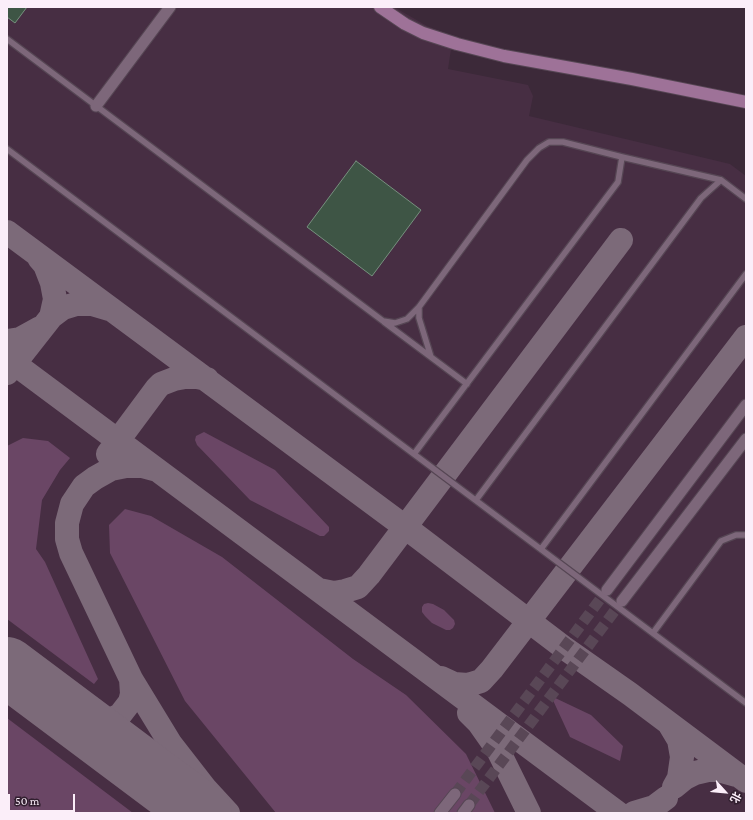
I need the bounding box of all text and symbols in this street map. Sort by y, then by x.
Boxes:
north arrow [705,772,745,812]
scale bar [10,786,77,812]
text: 北 [728,790,744,805]
text: 50 m [15,794,39,808]

